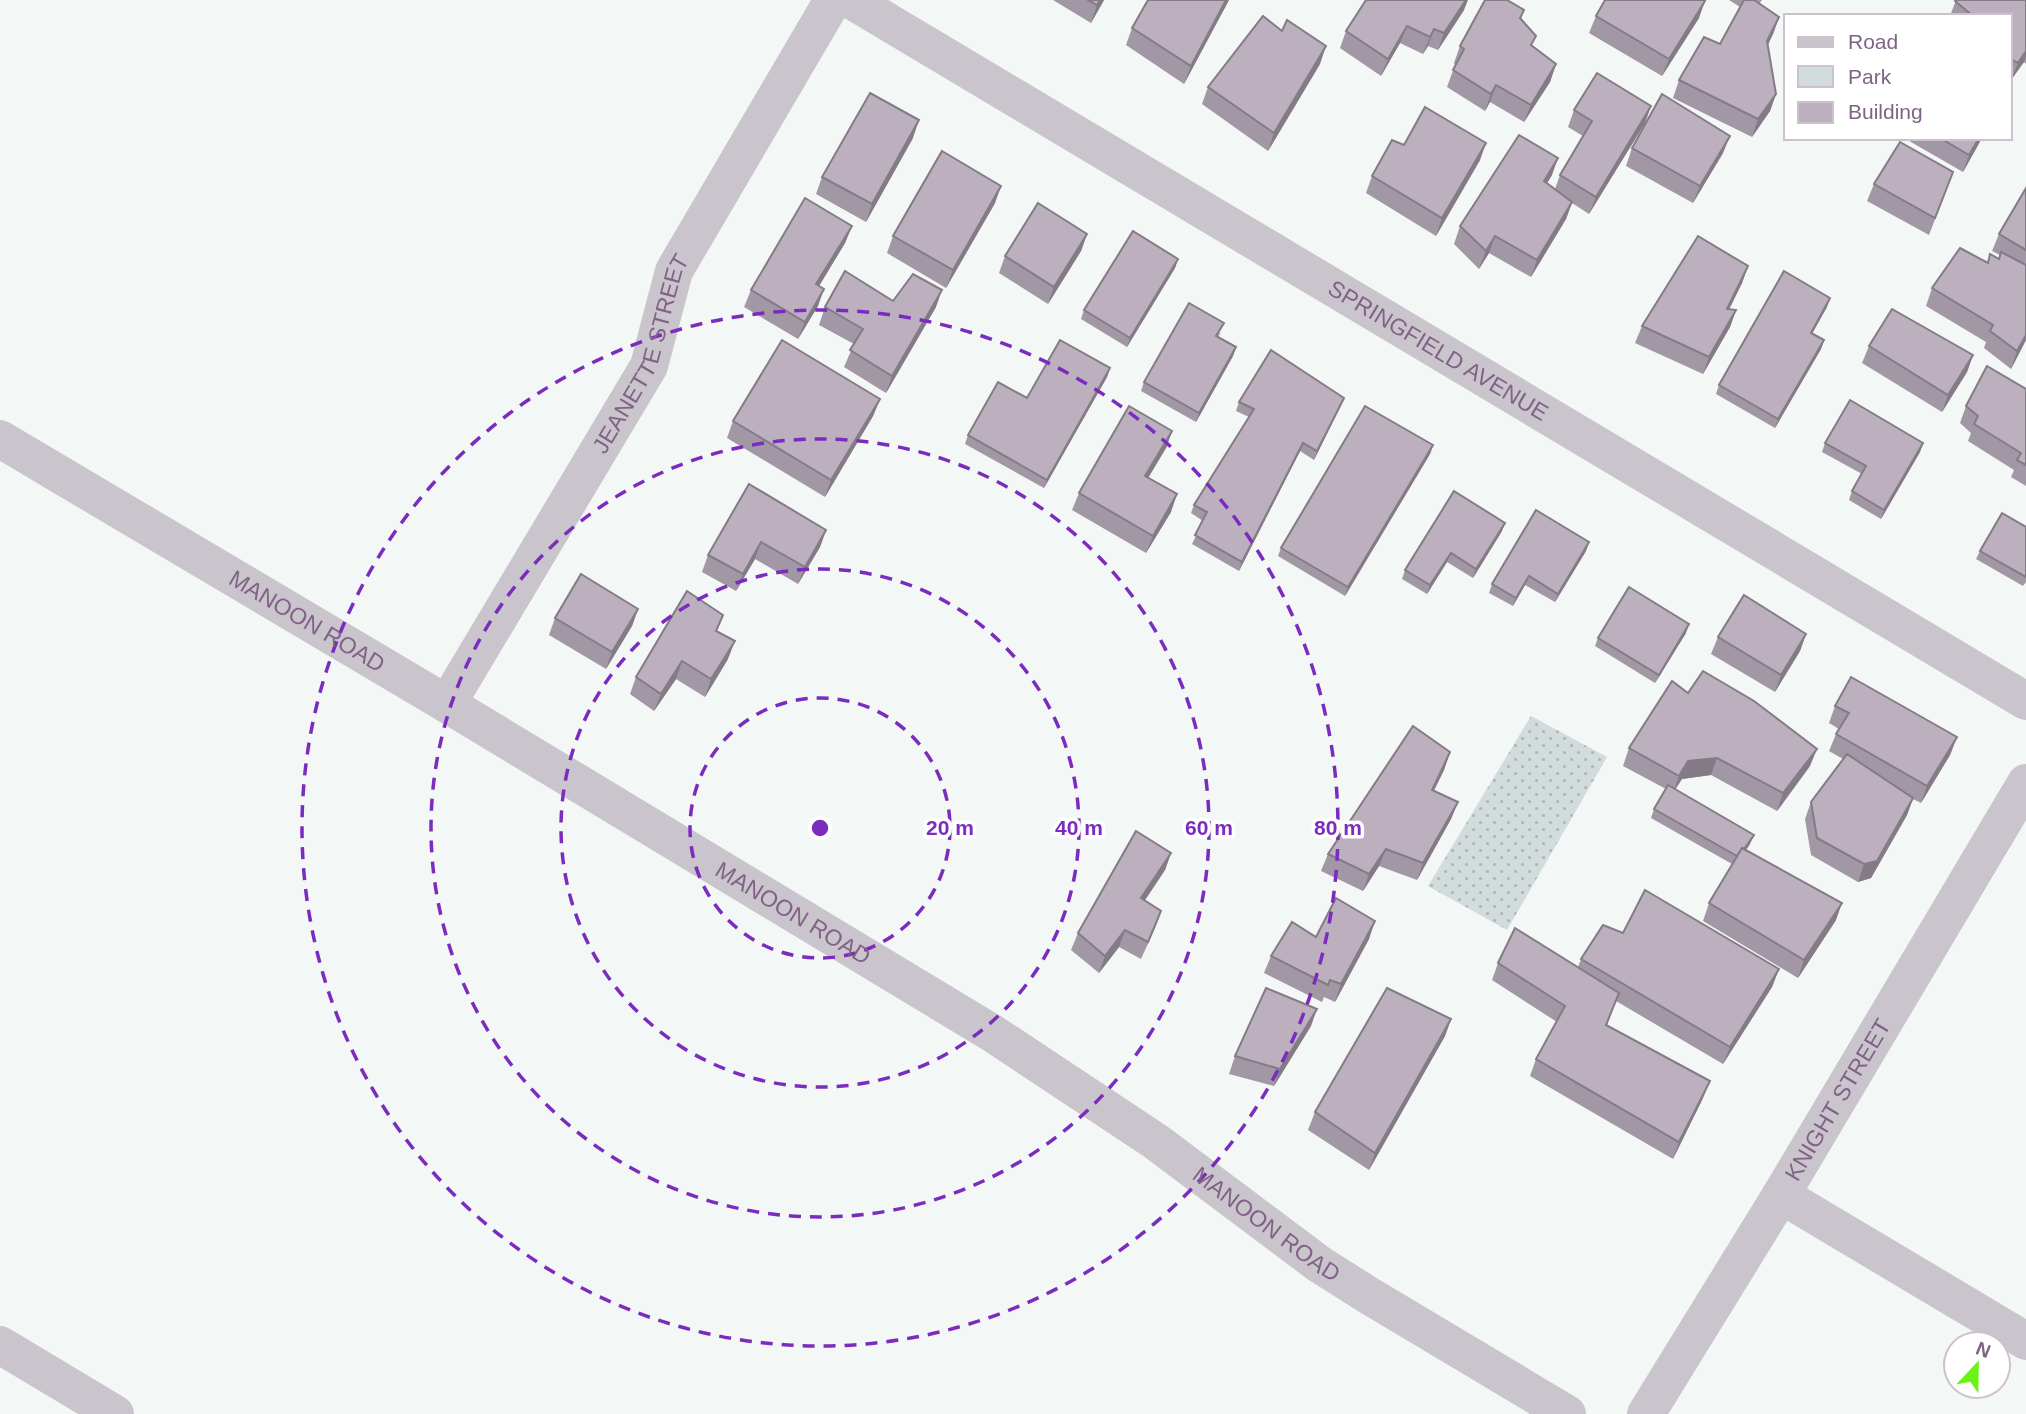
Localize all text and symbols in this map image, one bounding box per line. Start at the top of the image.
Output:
legend [1784,14,2012,140]
text: Road [1848,30,1898,53]
text: Park [1848,65,1892,88]
text: Building [1848,100,1923,123]
street label: JEANETTE STREET [587,249,694,458]
street label: SPRINGFIELD AVENUE [1324,275,1553,426]
street label: MANOON ROAD [225,565,390,677]
centre of rings [808,816,832,840]
text: 20 m [926,816,974,839]
text: 40 m [1055,816,1103,839]
text: 60 m [1185,816,1233,839]
text: 80 m [1314,816,1362,839]
street label: MANOON ROAD [711,856,875,970]
street label: KNIGHT STREET [1779,1014,1896,1185]
street label: MANOON ROAD [1188,1161,1345,1287]
north arrow [1942,1330,2012,1400]
text: N [1973,1337,1993,1362]

